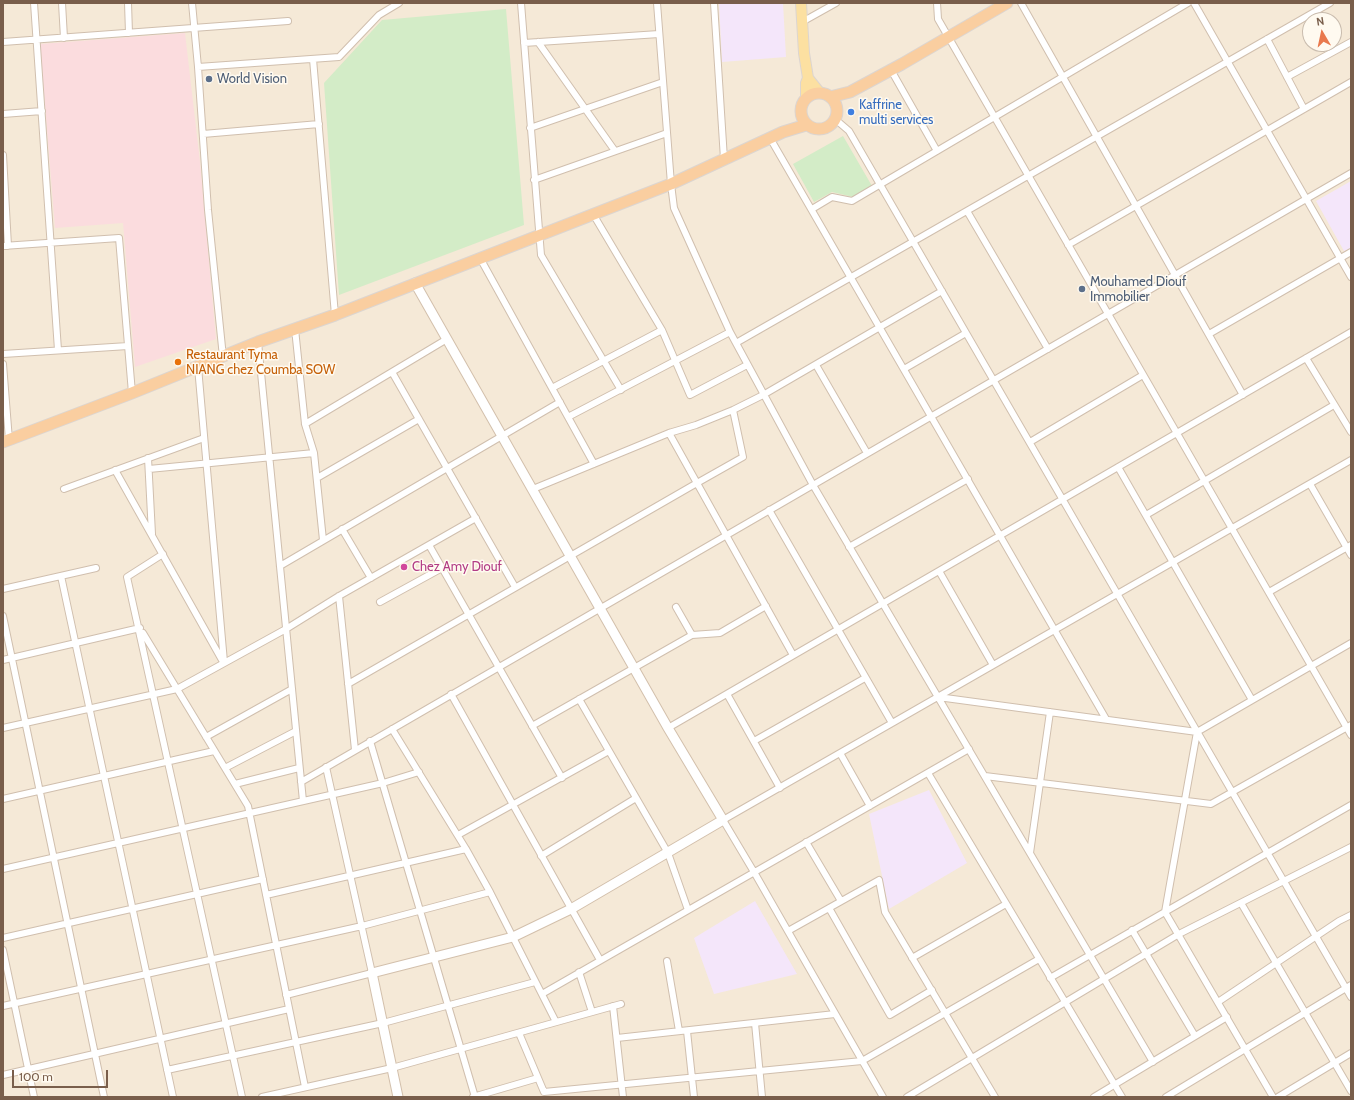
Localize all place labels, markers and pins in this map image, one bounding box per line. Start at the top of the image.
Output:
place label: World Vision [217,71,287,87]
marker: World Vision [204,74,214,84]
place label: Kaffrine multi services [859,97,933,128]
marker: Kaffrine multi services [846,107,856,117]
place label: Mouhamed Diouf Immobilier [1090,274,1186,305]
marker: Mouhamed Diouf Immobilier [1077,284,1087,294]
place label: Restaurant Tyma NIANG chez Coumba SOW [186,347,335,378]
marker: Restaurant Tyma NIANG chez Coumba SOW [173,357,183,367]
place label: Chez Amy Diouf [412,559,502,575]
marker: Chez Amy Diouf [399,562,409,572]

